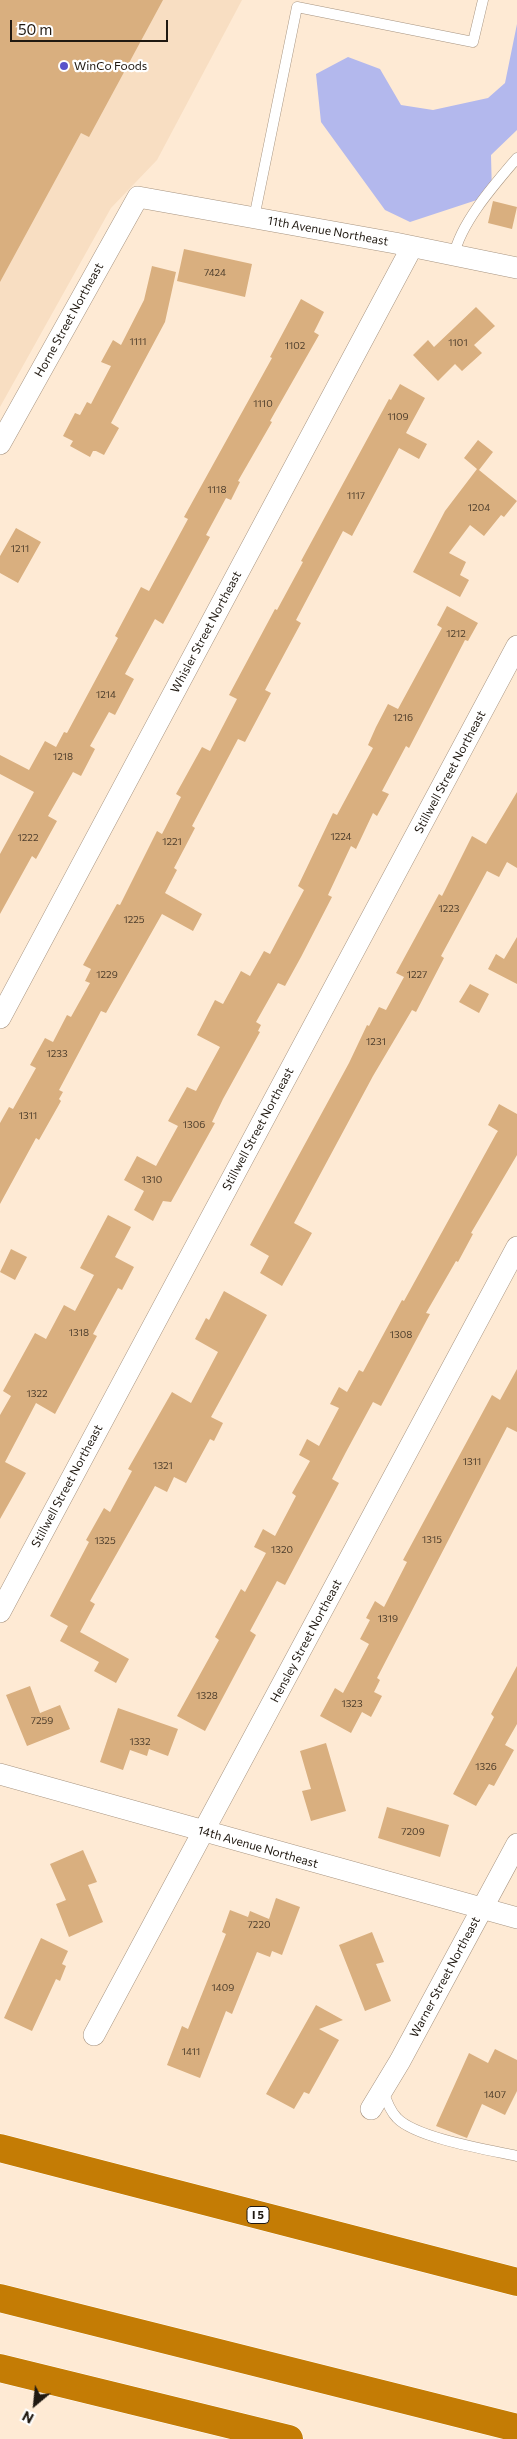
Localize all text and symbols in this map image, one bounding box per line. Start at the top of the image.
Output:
scale bar [12,10,170,42]
text: 50 m [18,20,52,38]
place label: WinCo Foods [74,59,147,73]
marker: WinCo Foods [58,60,70,72]
street label: 11th Avenue Northeast [266,213,390,249]
street label: Horne Street Northeast [32,260,106,380]
house number: 7424 [204,267,226,279]
house number: 1111 [129,336,147,348]
house number: 1101 [448,337,468,349]
house number: 1102 [285,340,305,352]
house number: 1110 [253,398,273,410]
house number: 1109 [387,411,409,423]
house number: 1118 [208,484,226,496]
house number: 1117 [347,490,365,502]
house number: 1204 [468,502,490,514]
house number: 1211 [11,543,29,555]
street label: Whisler Street Northeast [168,569,244,695]
house number: 1212 [446,628,466,640]
house number: 1214 [96,689,116,701]
street label: Stillwell Street Northeast [411,708,489,836]
house number: 1216 [393,712,413,724]
house number: 1218 [53,751,73,763]
house number: 1224 [330,831,352,843]
house number: 1222 [18,832,38,844]
house number: 1221 [162,836,182,848]
house number: 1223 [438,903,460,915]
house number: 1225 [123,914,145,926]
house number: 1229 [96,969,118,981]
house number: 1227 [407,969,427,981]
house number: 1231 [366,1036,386,1048]
house number: 1233 [46,1048,68,1060]
street label: Stillwell Street Northeast [219,1065,297,1193]
house number: 1311 [19,1110,37,1122]
house number: 1306 [183,1119,205,1131]
house number: 1310 [142,1174,162,1186]
house number: 1318 [69,1327,89,1339]
house number: 1308 [390,1329,412,1341]
house number: 1322 [26,1388,48,1400]
street label: Stillwell Street Northeast [28,1422,106,1550]
house number: 1311 [463,1456,481,1468]
house number: 1321 [153,1460,173,1472]
house number: 1315 [422,1534,442,1546]
house number: 1325 [94,1535,116,1547]
house number: 1320 [271,1544,293,1556]
street label: Hensley Street Northeast [267,1577,345,1705]
house number: 1319 [378,1613,398,1625]
house number: 1328 [196,1690,218,1702]
house number: 1323 [341,1698,363,1710]
house number: 7259 [31,1715,53,1727]
house number: 1332 [129,1736,151,1748]
house number: 1326 [475,1761,497,1773]
street label: 14th Avenue Northeast [196,1823,320,1871]
house number: 7209 [401,1826,425,1838]
street label: Warner Street Northeast [407,1914,483,2040]
house number: 7220 [248,1919,270,1931]
house number: 1409 [212,1982,234,1994]
house number: 1411 [182,2046,200,2058]
house number: 1407 [484,2089,506,2101]
road number: I 5 [247,2206,269,2224]
north arrow [10,2379,60,2429]
text: N [19,2408,36,2428]

